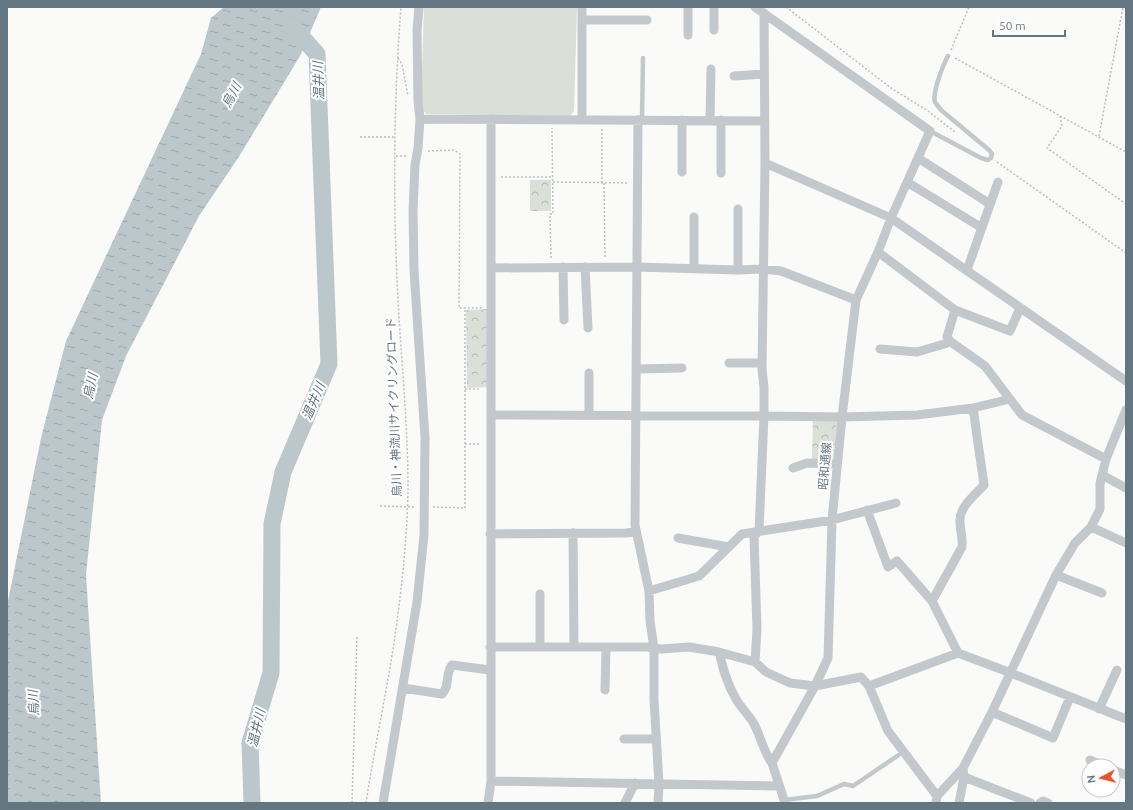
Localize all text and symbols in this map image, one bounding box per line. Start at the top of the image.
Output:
scale bar [993,12,1065,38]
text: 50 m [999,19,1026,32]
water label: 温井川 [310,59,326,101]
water label: 烏川 [219,78,244,110]
street label: 烏川・神流川サイクリングロード [384,317,403,497]
water label: 烏川 [80,370,100,400]
water label: 温井川 [299,378,328,422]
street label: 昭和通線 [816,441,833,490]
water label: 烏川 [25,688,41,716]
water label: 温井川 [245,705,268,749]
north arrow [1081,758,1121,798]
text: N [1085,774,1098,784]

